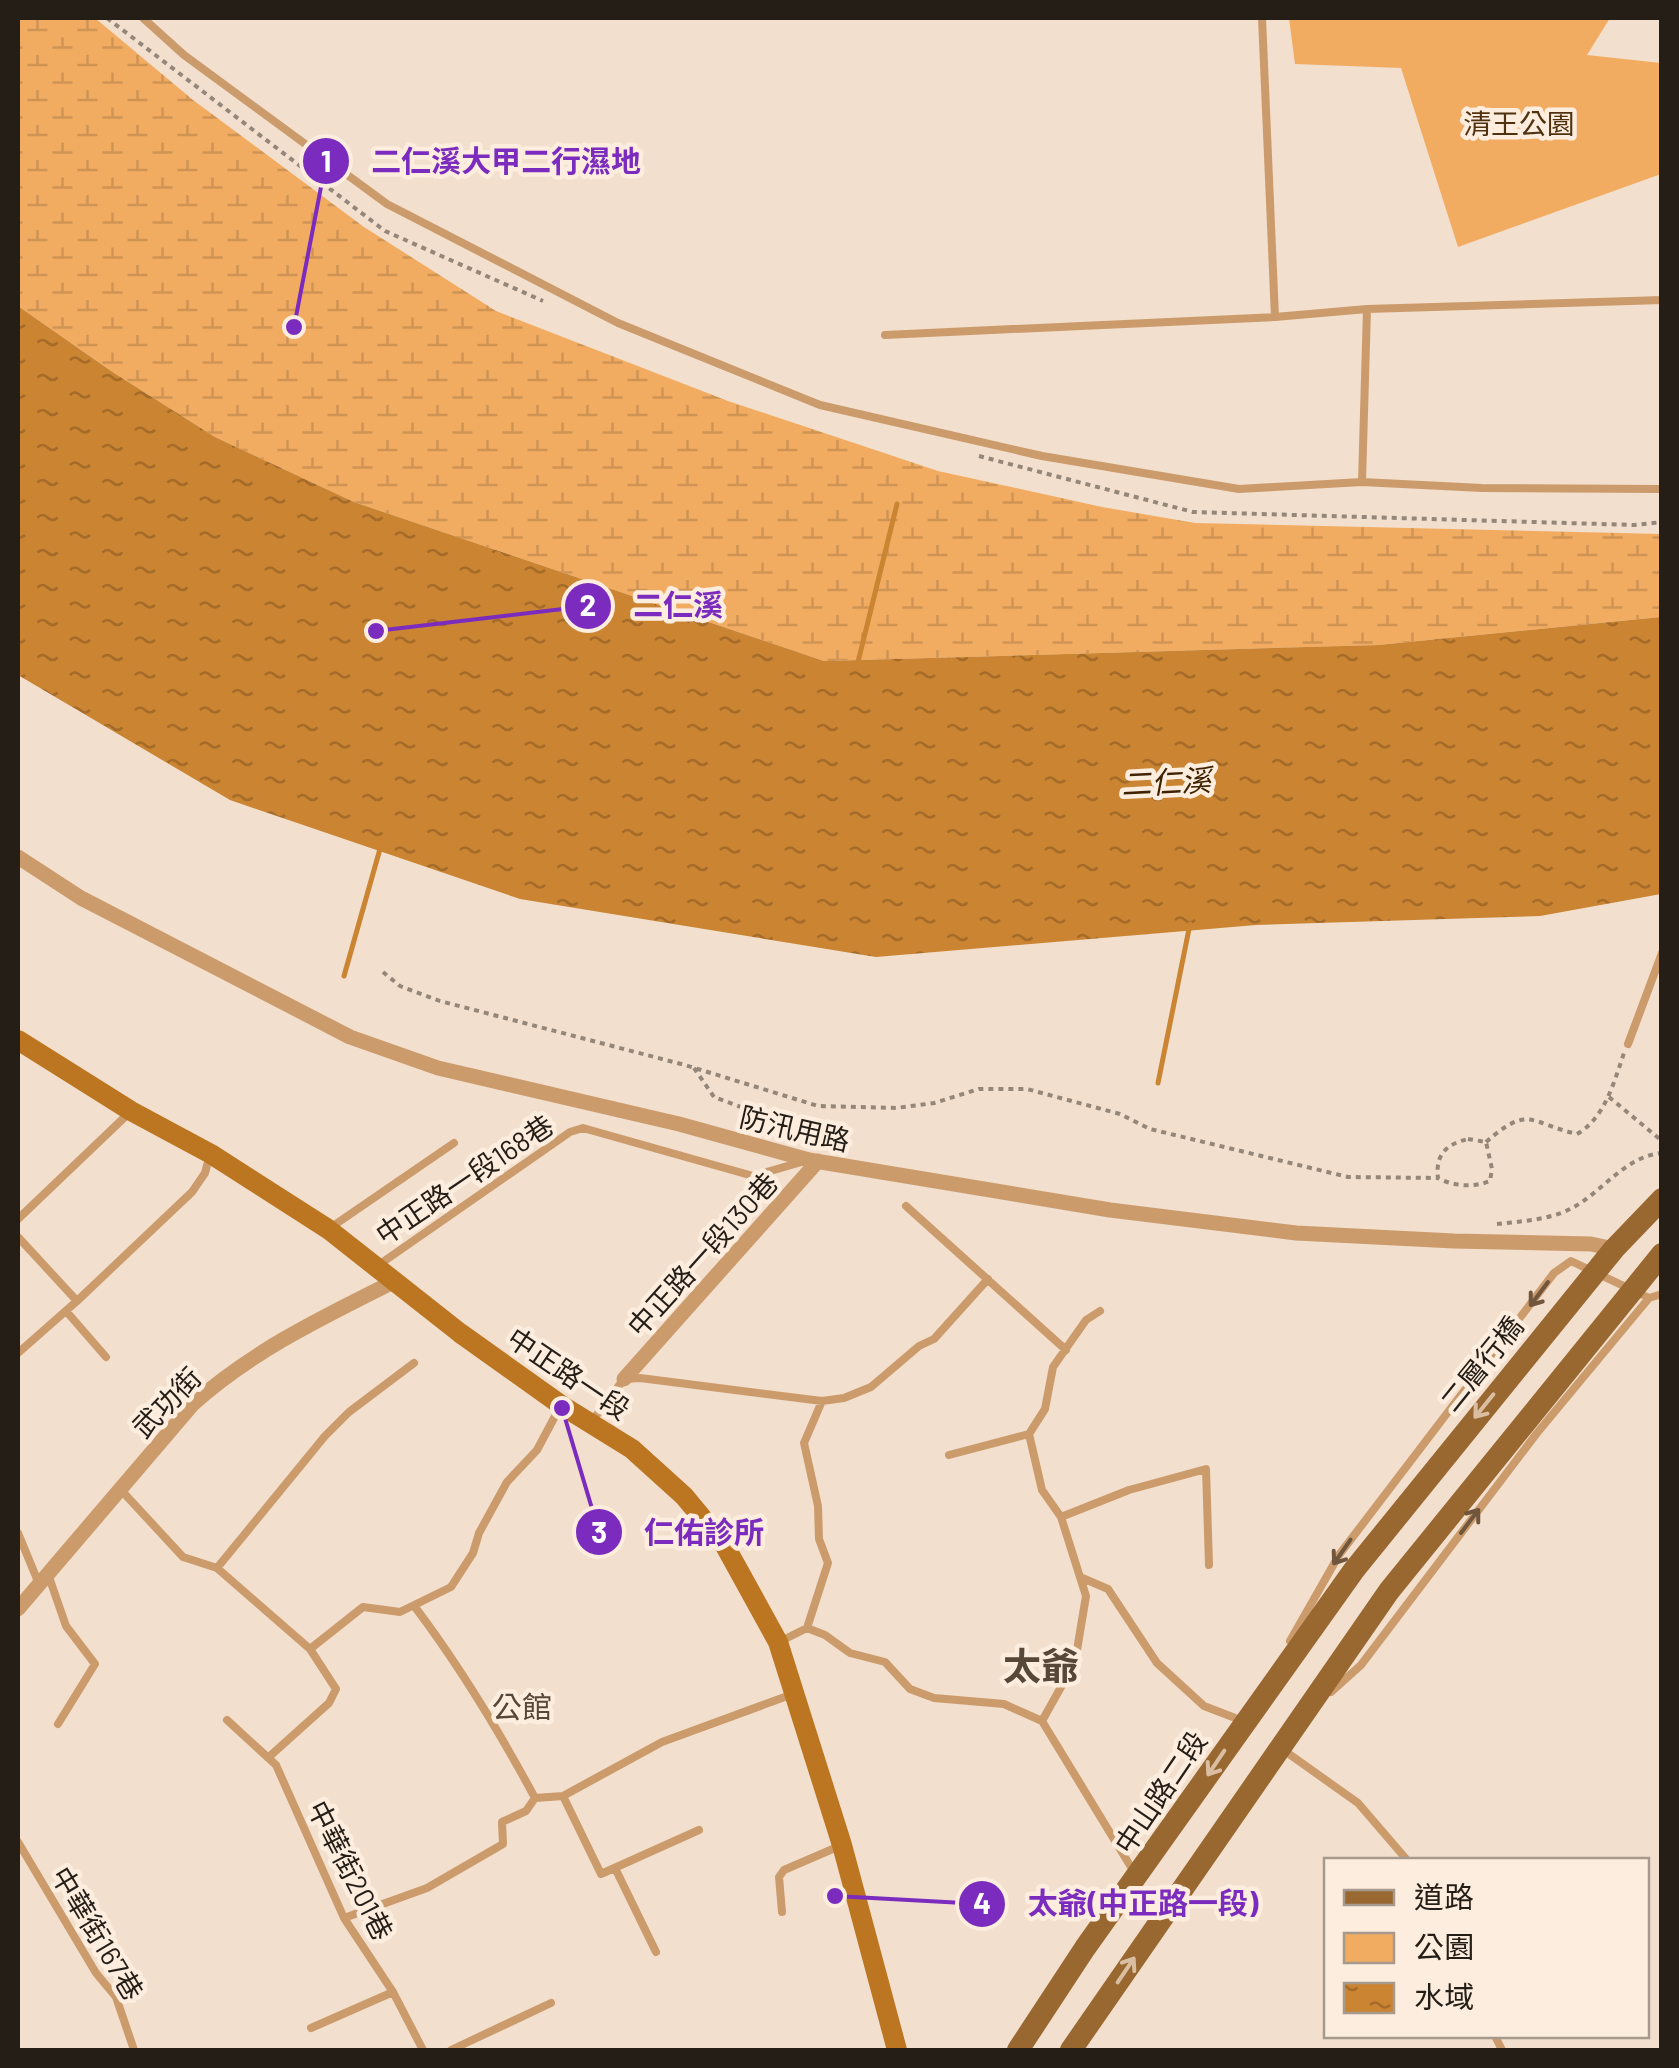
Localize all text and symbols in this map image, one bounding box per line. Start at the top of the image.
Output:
park label: 清王公園 [1463,106,1575,140]
callout: 二仁溪大甲二行濕地 [301,131,661,191]
text: 1 [321,142,331,178]
text: 二仁溪大甲二行濕地 [371,142,641,178]
callout: 二仁溪 [563,576,743,636]
text: 2 [580,586,596,622]
text: 二仁溪 [633,586,723,622]
water label: 二仁溪 [1120,760,1216,801]
street label: 防汛用路 [737,1099,853,1157]
street label: 中正路一段168巷 [369,1107,559,1251]
street label: 中正路一段130巷 [620,1165,784,1343]
one-way arrow [1528,1280,1550,1306]
street label: 二層行橋 [1433,1309,1529,1417]
street label: 中正路一段 [501,1320,637,1426]
street label: 武功街 [125,1360,207,1444]
one-way arrow [1474,1392,1495,1419]
callout: 仁佑診所 [574,1502,784,1562]
one-way arrow [1460,1508,1481,1535]
text: 3 [591,1513,607,1549]
text: 仁佑診所 [644,1513,764,1549]
one-way arrow [1332,1538,1353,1566]
district label: 太爺 [1003,1642,1079,1688]
district label: 公館 [492,1688,552,1724]
street label: 中山路二段 [1107,1724,1213,1860]
one-way arrow [1206,1748,1227,1776]
street label: 中華街201巷 [301,1795,401,1945]
legend [1324,1858,1649,2038]
street label: 中華街167巷 [45,1860,151,2006]
callout: 太爺(中正路一段) [957,1874,1278,1934]
text: 道路 [1414,1878,1474,1914]
text: 4 [973,1884,991,1920]
text: 太爺(中正路一段) [1028,1884,1259,1920]
text: 公園 [1414,1928,1474,1964]
one-way arrow [1115,1957,1136,1984]
text: 水域 [1414,1978,1474,2014]

